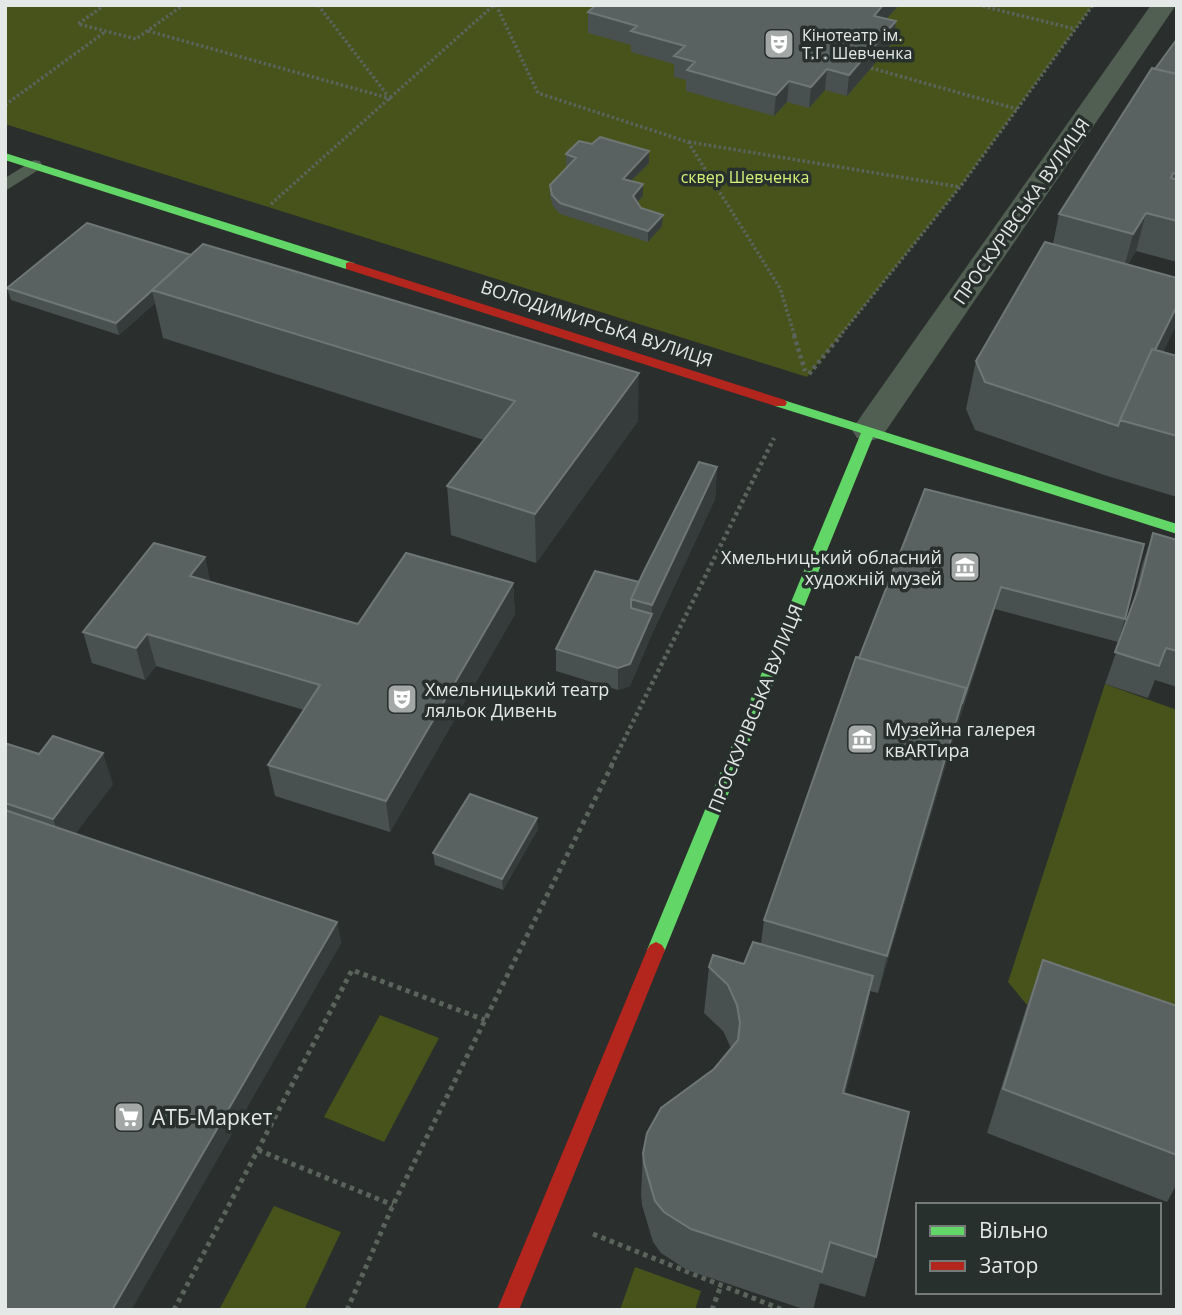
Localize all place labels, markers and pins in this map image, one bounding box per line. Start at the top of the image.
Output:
place label: Кінотеатр ім. Т.Г. Шевченка [802,24,912,64]
theatre icon: Кінотеатр ім. Т.Г. Шевченка [762,27,796,61]
place label: Хмельницький обласний художній музей [721,545,942,590]
museum icon: Хмельницький обласний художній музей [948,550,982,584]
place label: Хмельницький театр ляльок Дивень [425,677,609,722]
theatre icon: Хмельницький театр ляльок Дивень [385,682,419,716]
place label: Музейна галерея квARTира [885,717,1036,762]
museum icon: Музейна галерея квARTира [845,722,879,756]
supermarket icon: АТБ-Маркет [112,1100,146,1134]
place label: АТБ-Маркет [152,1103,272,1131]

